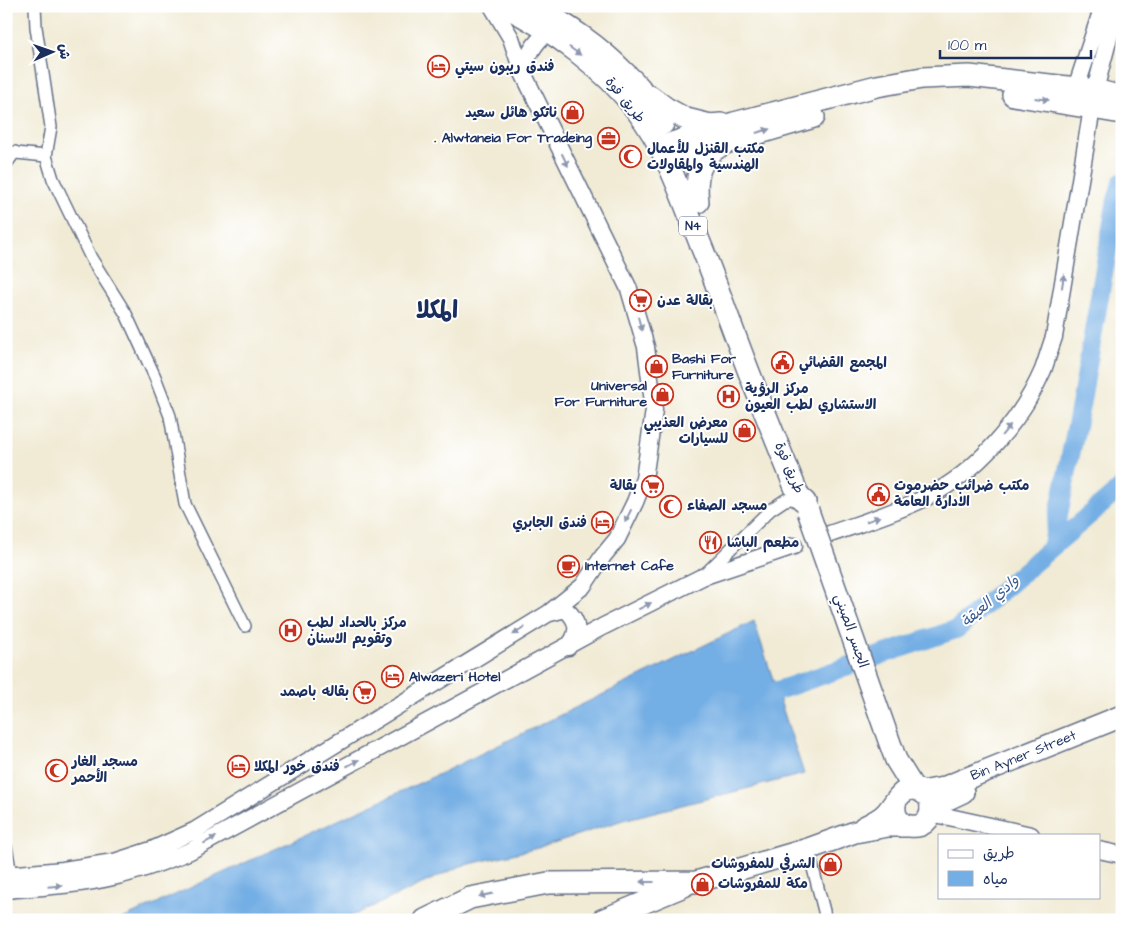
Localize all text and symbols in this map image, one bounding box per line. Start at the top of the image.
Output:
north arrow [28,28,78,78]
scale bar [940,28,1092,60]
text: 100 m [948,35,987,56]
text: ش [54,44,74,60]
one-way arrow [568,46,582,56]
hotel icon: فندق ريبون سيتي [427,55,451,79]
place label: فندق ريبون سيتي [455,57,554,79]
street label: طريق فوة [600,73,650,127]
one-way arrow [1034,96,1050,104]
shop icon: ناتكو هائل سعيد [561,101,585,125]
place label: ناتكو هائل سعيد [465,103,557,123]
office icon: . Alwtaneia For Tradeing [596,126,620,150]
one-way arrow [756,127,771,135]
place label: . Alwtaneia For Tradeing [434,128,593,149]
place label: مكتب القنزل للأعمال الهندسية والمقاولات [647,138,765,175]
mosque icon: مكتب القنزل للأعمال الهندسية والمقاولات [619,145,643,169]
one-way arrow [561,153,569,168]
road number: N4 [679,217,707,236]
one-way arrow [1060,272,1068,288]
supermarket icon: بقالة عدن [629,289,653,313]
place label: بقالة عدن [657,291,713,311]
district label: المكلا [416,294,458,328]
one-way arrow [636,317,644,332]
place label: Bashi For Furniture [672,349,736,385]
public building icon: المجمع القضائي [771,351,795,375]
place label: المجمع القضائي [799,353,887,375]
shop icon: Bashi For Furniture [644,355,668,379]
place label: Universal For Furniture [554,376,648,412]
place label: مركز الرؤية الاستشاري لطب العيون [745,379,877,415]
shop icon: Universal For Furniture [651,382,675,406]
hospital icon: مركز الرؤية الاستشاري لطب العيون [717,385,741,409]
place label: معرض العذيبي للسيارات [644,413,728,449]
shop icon: معرض العذيبي للسيارات [732,419,756,443]
one-way arrow [1001,424,1012,437]
street label: طريق فوة [769,439,809,497]
supermarket icon: بقالة [641,474,665,498]
place label: بقالة [610,476,637,496]
place label: مكتب ضرائب حضرموت الادارة العامة [894,476,1029,512]
public building icon: مكتب ضرائب حضرموت الادارة العامة [866,482,890,506]
mosque icon: مسجد الصفاء [659,494,683,518]
place label: مسجد الصفاء [687,496,767,516]
one-way arrow [624,509,632,523]
hotel icon: فندق الجابري [591,511,615,535]
place label: فندق الجابري [512,513,587,533]
one-way arrow [866,515,881,522]
restaurant icon: مطعم الباشا [699,531,723,555]
place label: مطعم الباشا [727,533,799,553]
cafe icon: Internet Cafe [557,554,581,578]
place label: Internet Cafe [585,556,674,576]
water label: وادي العيقة [957,570,1023,632]
street label: الجسر الصيني [827,591,873,671]
one-way arrow [638,601,653,610]
place label: مركز بالحداد لطب وتقويم الاسنان [307,613,407,649]
hospital icon: مركز بالحداد لطب وتقويم الاسنان [279,619,303,643]
one-way arrow [512,627,525,636]
hotel icon: Alwazeri Hotel [381,665,405,689]
place label: Alwazeri Hotel [409,667,501,687]
supermarket icon: بقاله باصمد [353,680,377,704]
place label: بقاله باصمد [280,682,349,702]
street label: Bin Ayner Street [967,725,1080,786]
place label: مسجد الغار الأحمر [70,752,138,788]
hotel icon: فندق خور المكلا [226,755,250,779]
place label: فندق خور المكلا [254,757,340,777]
mosque icon: مسجد الغار الأحمر [44,758,68,782]
one-way arrow [345,759,360,767]
legend [938,834,1100,898]
one-way arrow [203,836,216,845]
text: طريق [983,843,1015,864]
shop icon: الشرفي للمفروشات [819,852,843,876]
place label: الشرفي للمفروشات [711,853,815,874]
text: مياه [983,869,1008,890]
shop icon: مكة للمفروشات [690,872,714,896]
place label: مكة للمفروشات [718,874,808,894]
one-way arrow [639,878,655,886]
one-way arrow [47,881,63,889]
one-way arrow [478,891,494,899]

